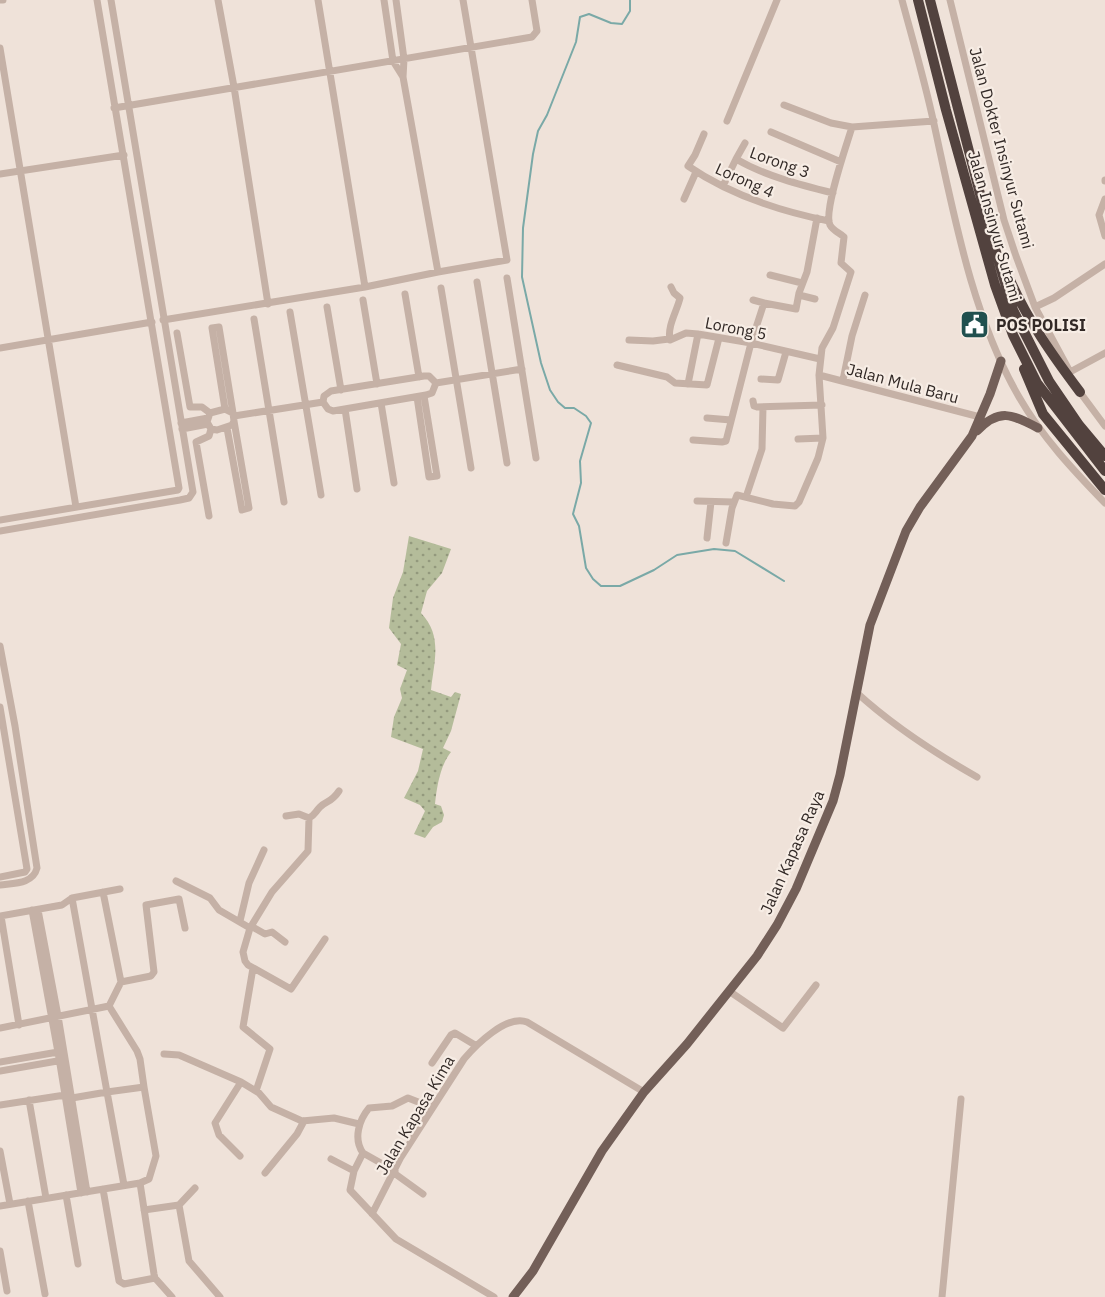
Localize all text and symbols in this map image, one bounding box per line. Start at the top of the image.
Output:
street label: Jalan Dokter Insinyur Sutami [965,45,1039,251]
street label: Lorong 3 [747,142,813,182]
street label: Jalan Insinyur Sutami [964,148,1026,304]
street label: Lorong 4 [712,158,778,202]
public building icon: POS POLISI [959,309,991,341]
street label: Lorong 5 [703,312,769,344]
place label: POS POLISI [996,315,1086,335]
street label: Jalan Mula Baru [845,358,961,408]
street label: Jalan Kapasa Raya [756,786,829,917]
street label: Jalan Kapasa Kima [372,1051,459,1178]

